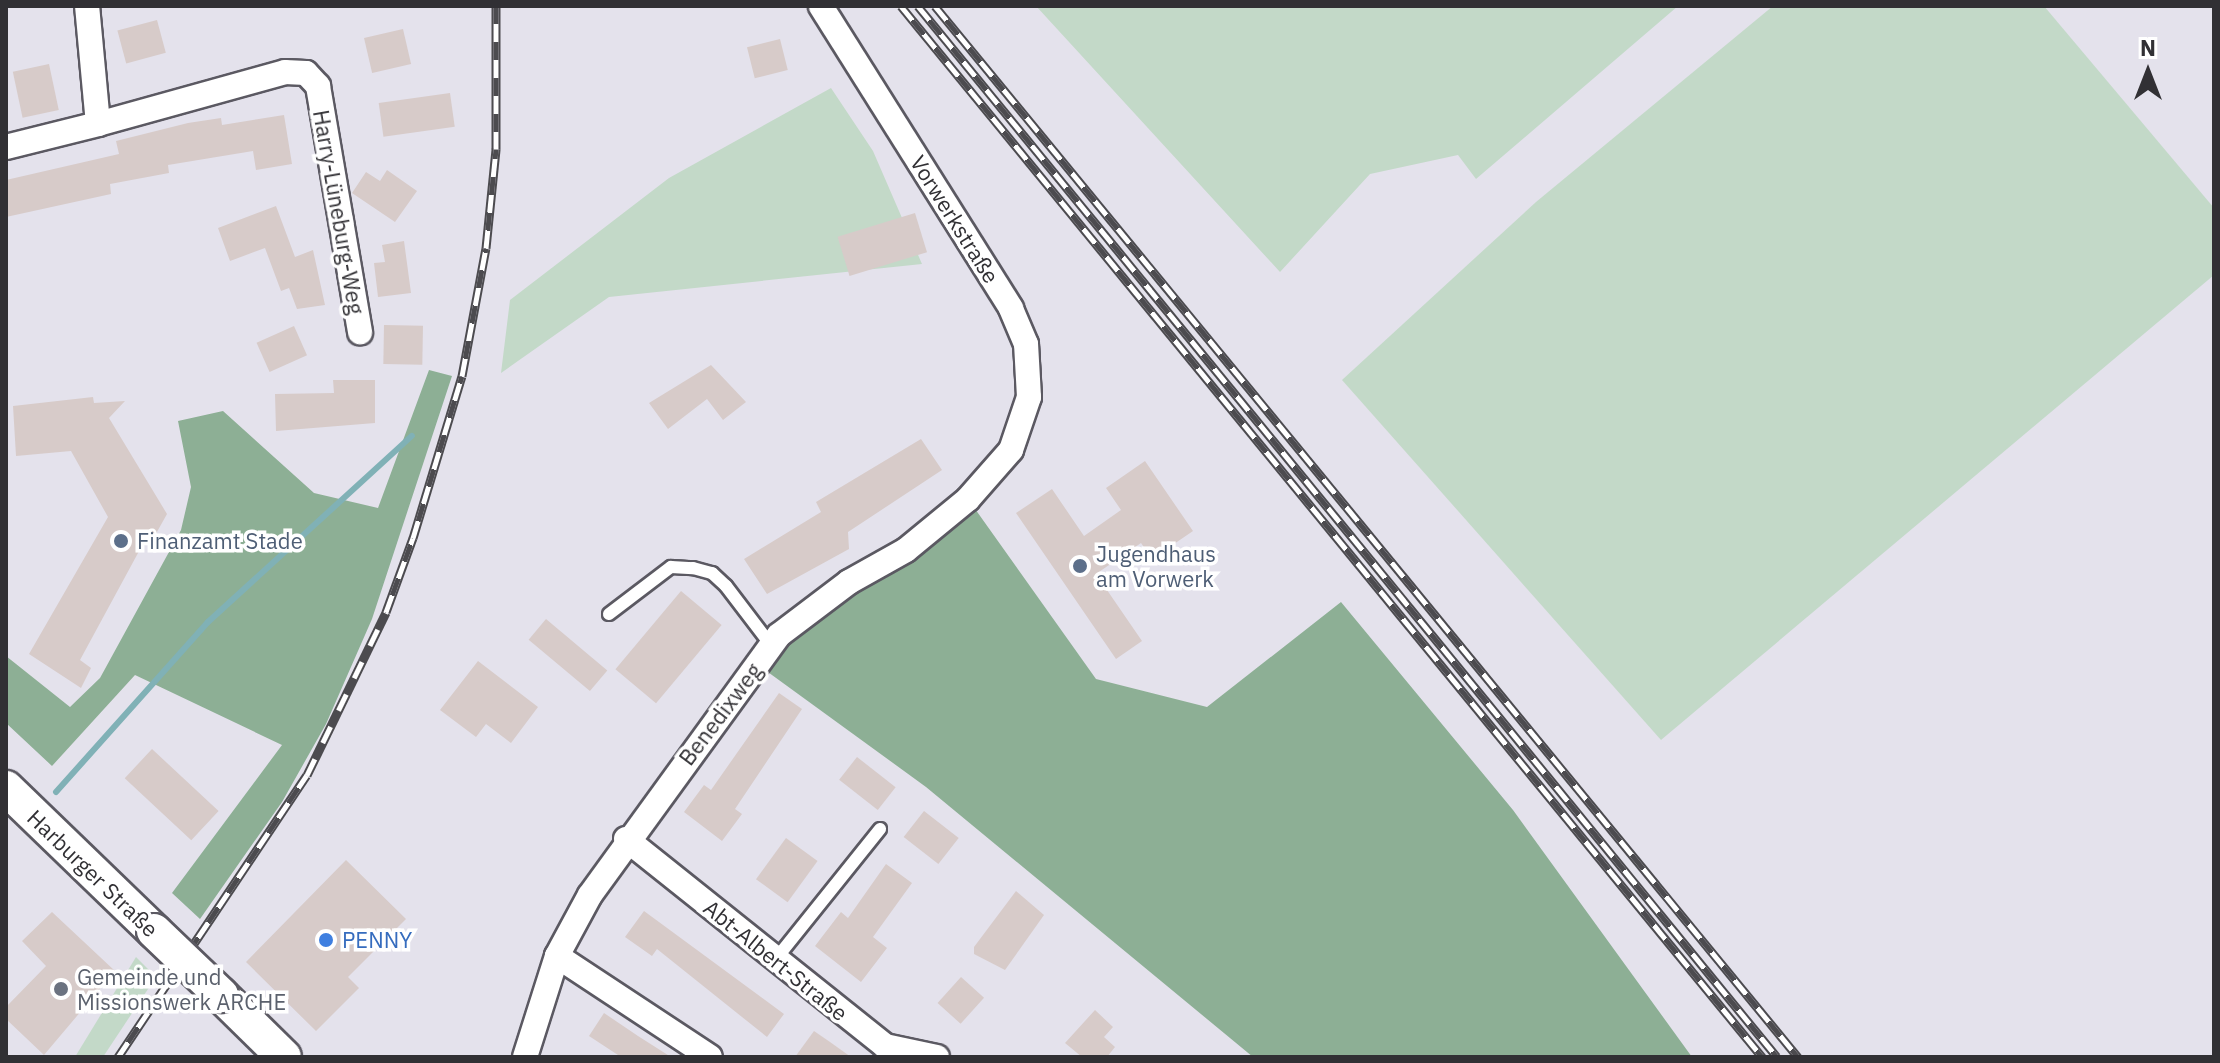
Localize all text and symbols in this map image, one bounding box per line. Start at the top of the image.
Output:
north arrow [2108,32,2188,112]
text: N [2140,33,2156,62]
street label: Harry-Lüneburg-Weg [308,108,370,316]
street label: Vorwerkstraße [905,150,1005,288]
place label: Finanzamt Stade [137,528,303,554]
marker: Finanzamt Stade [112,532,130,550]
place label: Jugendhaus am Vorwerk [1096,540,1216,592]
marker: Jugendhaus am Vorwerk [1071,557,1089,575]
street label: Benedixweg [673,658,767,770]
street label: Harburger Straße [22,804,164,942]
street label: Abt-Albert-Straße [699,894,853,1026]
place label: PENNY [342,927,412,953]
marker: PENNY [317,931,335,949]
place label: Gemeinde und Missionswerk ARCHE [77,963,286,1014]
marker: Gemeinde und Missionswerk ARCHE [52,980,70,998]

